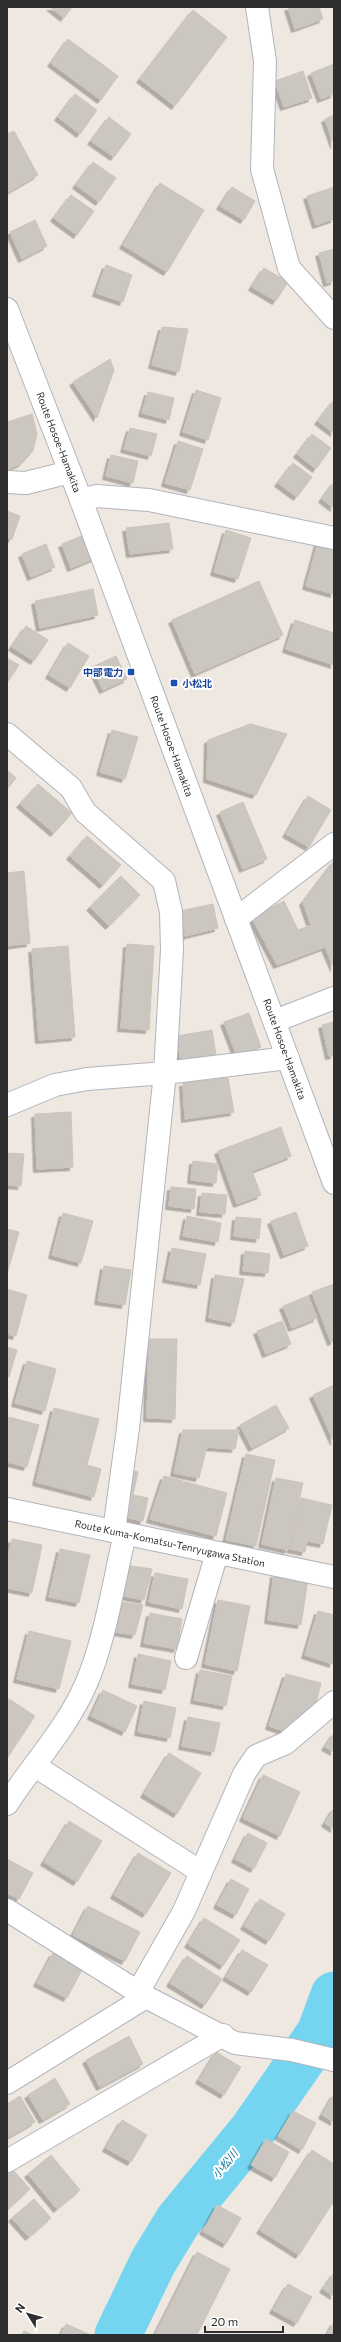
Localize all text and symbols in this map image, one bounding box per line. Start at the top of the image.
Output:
street label: Route Hosoe-Hamakita [34,390,84,494]
place label: 中部電力 [83,666,123,678]
marker: 中部電力 [126,667,136,677]
place label: 小松北 [182,677,212,689]
marker: 小松北 [169,678,179,688]
street label: Route Hosoe-Hamakita [148,694,196,798]
street label: Route Hosoe-Hamakita [261,997,309,1101]
street label: Route Kuma-Komatsu-Tenryugawa Station [74,1517,266,1569]
water label: 小松川 [209,2146,241,2180]
north arrow [8,2294,48,2334]
text: N [12,2300,27,2315]
scale bar [205,2308,283,2334]
text: 20 m [211,2314,238,2328]

